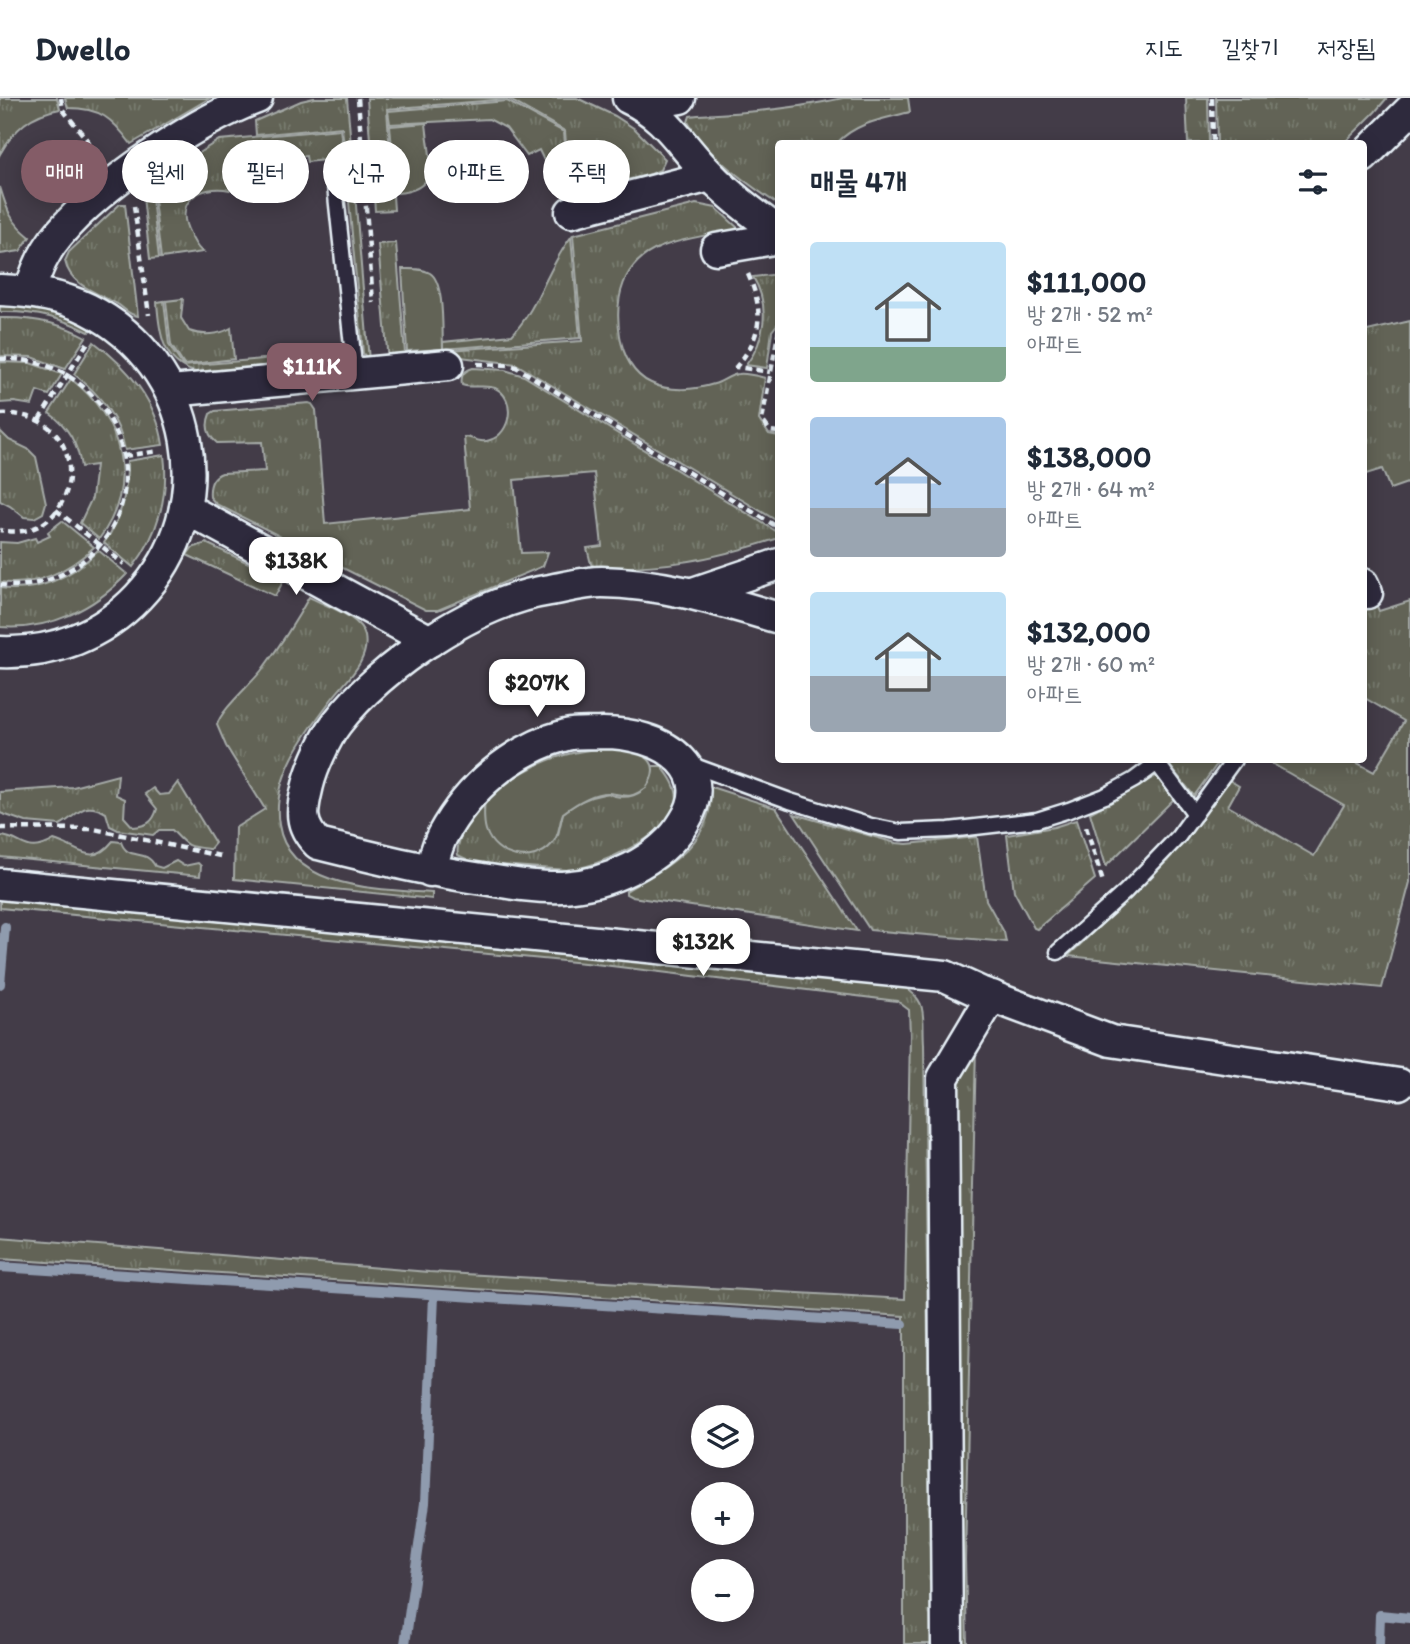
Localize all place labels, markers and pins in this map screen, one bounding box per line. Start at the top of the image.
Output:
pin: $111K [263,344,361,403]
pin: $138K [247,538,345,597]
pin: $207K [488,660,586,719]
pin: $132K [654,918,752,978]

